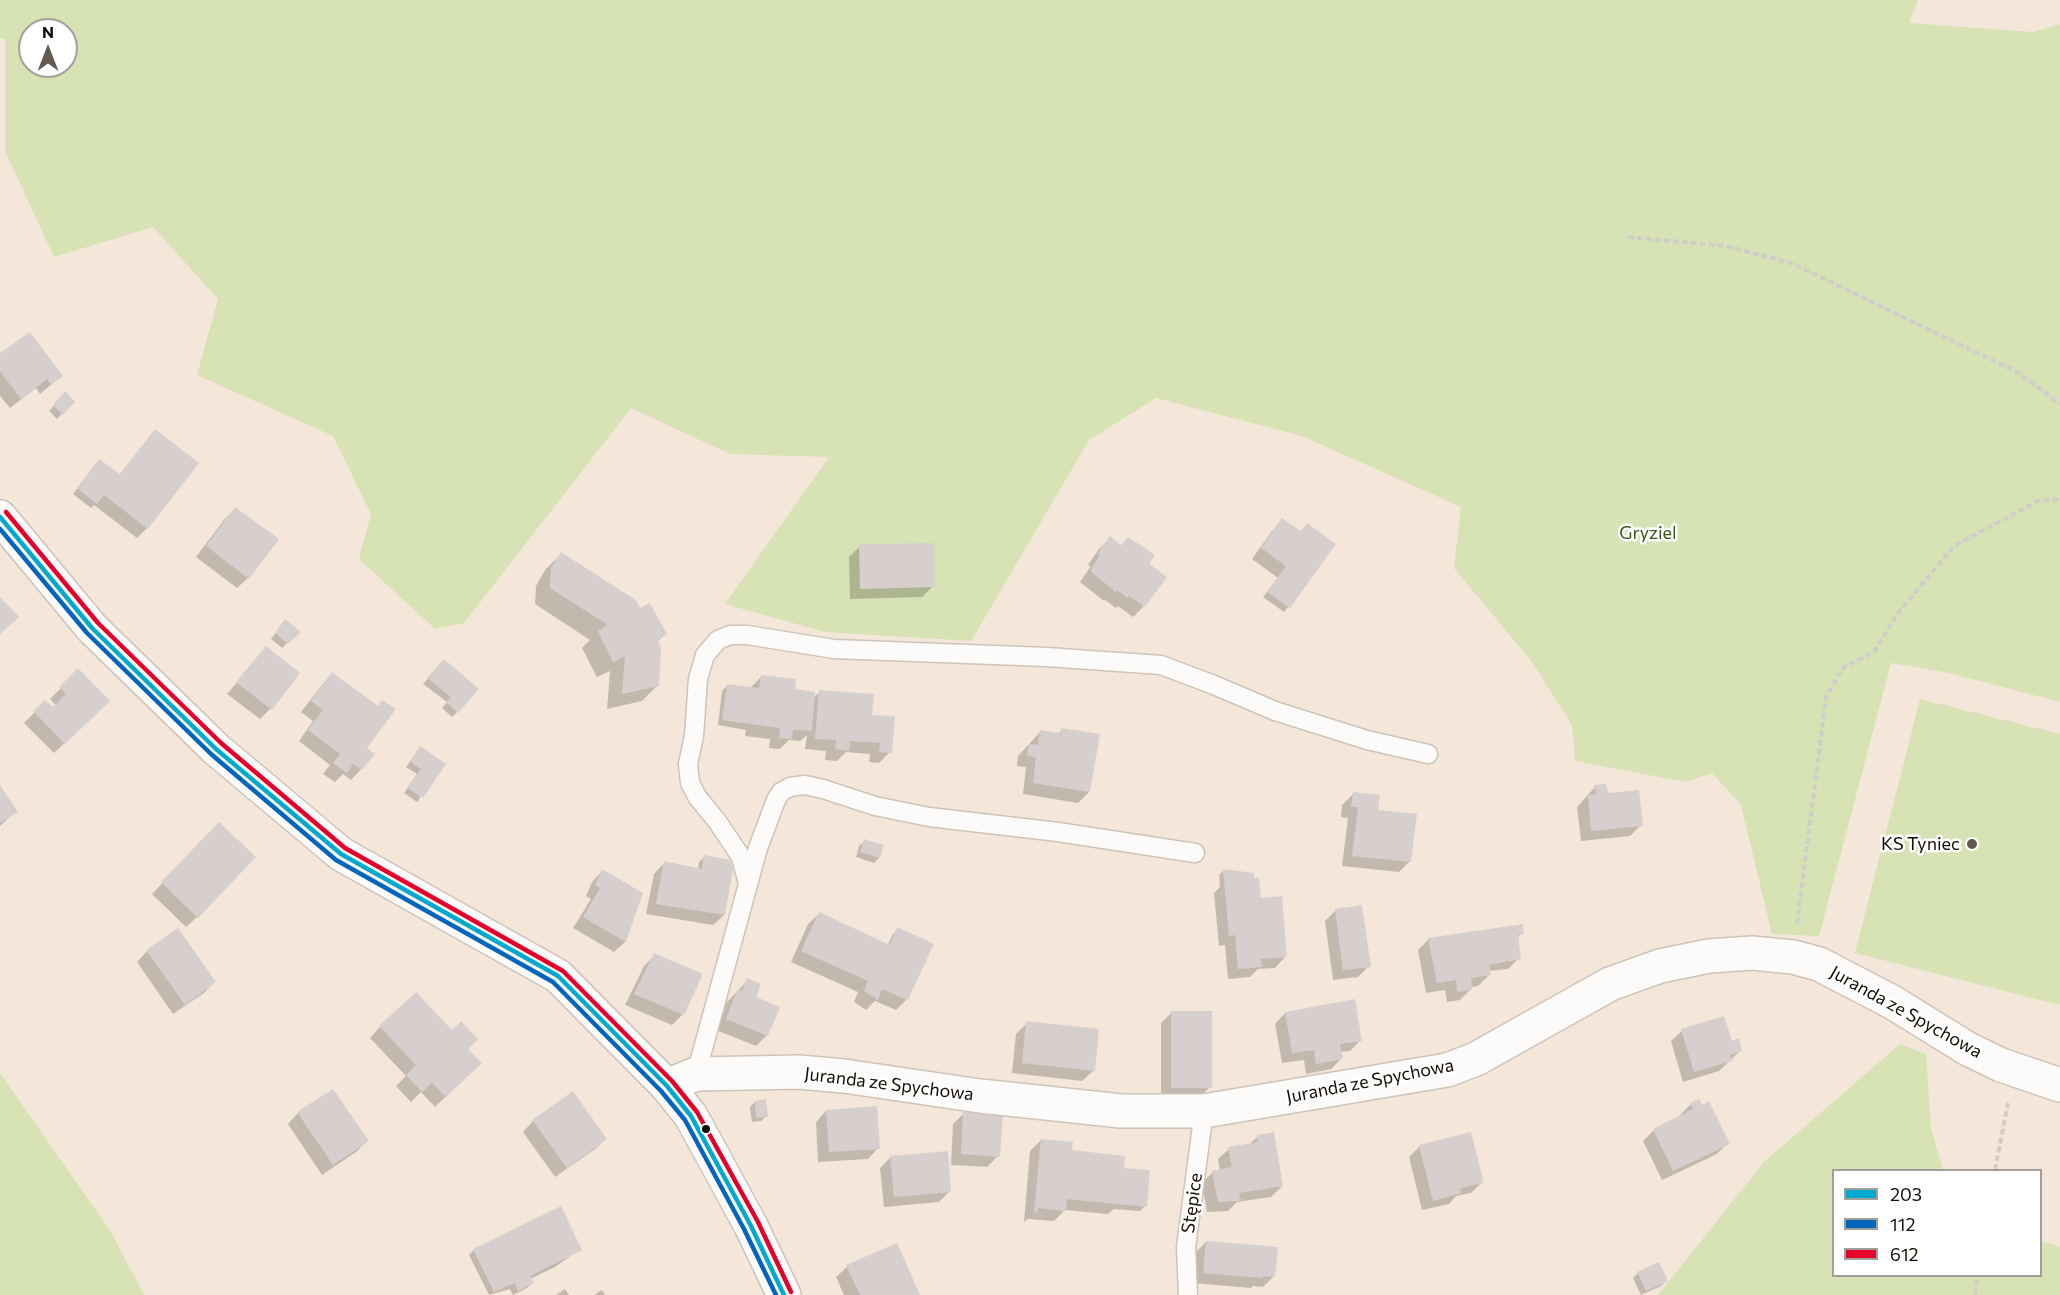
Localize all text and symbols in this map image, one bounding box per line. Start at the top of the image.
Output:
north arrow [18,18,78,78]
text: N [42,22,54,41]
park label: Gryziel [1619,522,1677,544]
place label: KS Tyniec [1881,833,1960,855]
marker: KS Tyniec [1965,837,1979,851]
street label: Juranda ze Spychowa [1826,961,1986,1063]
street label: Juranda ze Spychowa [1284,1054,1456,1108]
street label: Juranda ze Spychowa [803,1063,975,1105]
unlabelled marker [700,1123,712,1135]
legend [1832,1169,2042,1277]
street label: Stępice [1177,1171,1207,1235]
text: 203 [1890,1183,1922,1205]
text: 112 [1890,1213,1915,1235]
text: 612 [1890,1243,1919,1265]

